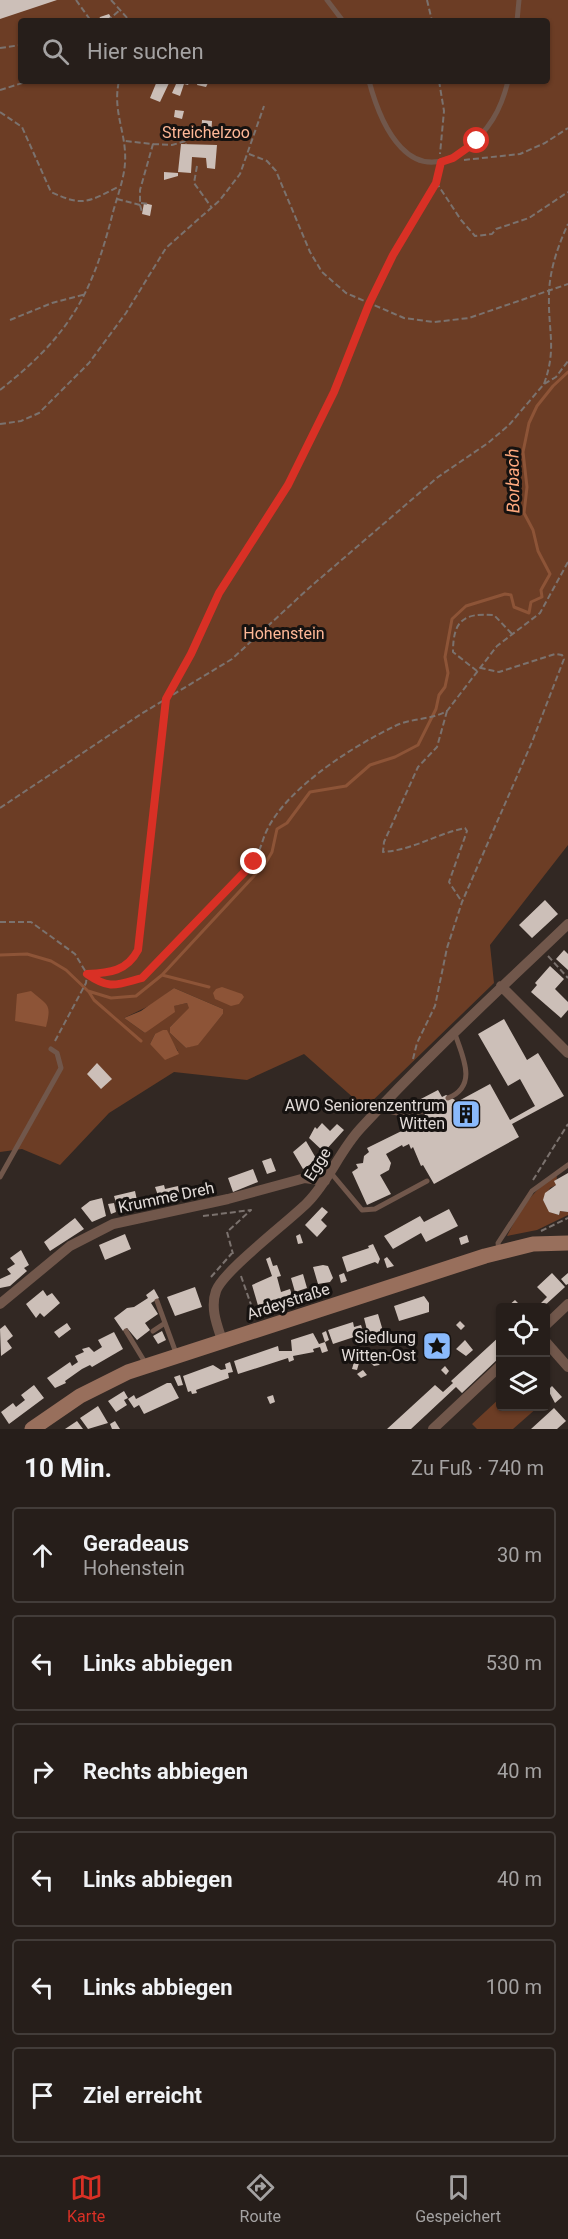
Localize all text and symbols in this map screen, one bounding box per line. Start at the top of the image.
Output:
search box [18,18,550,84]
icon: search [39,35,72,68]
text: Hier suchen [87,39,204,64]
park label: Streichelzoo [162,123,250,142]
route start [463,127,489,153]
water label: Borbach [501,448,524,514]
park label: Hohenstein [243,624,325,643]
route end [240,848,266,874]
place label: AWO Seniorenzentrum Witten [285,1096,445,1133]
building icon: AWO Seniorenzentrum Witten [450,1098,482,1130]
street label: Egge [300,1144,335,1184]
street label: Krumme Dreh [116,1178,216,1217]
street label: Ardeystraße [244,1279,332,1324]
map controls [496,1303,550,1411]
button: locate [496,1303,550,1357]
place label: Siedlung Witten-Ost [341,1328,416,1365]
place icon: Siedlung Witten-Ost [421,1330,453,1362]
button: layers [496,1357,550,1411]
text: 10 Min. [24,1453,112,1483]
text: Zu Fuß · 740 m [411,1456,544,1480]
text: Geradeaus [83,1531,189,1556]
icon: ahead [26,1539,59,1572]
text: 30 m [497,1543,542,1567]
text: Hohenstein [83,1556,185,1580]
icon: left [26,1647,59,1680]
text: Links abbiegen [83,1651,233,1676]
text: 530 m [486,1651,542,1675]
icon: right [26,1755,59,1788]
text: Rechts abbiegen [83,1759,248,1784]
text: 40 m [497,1759,542,1783]
icon: left [26,1863,59,1896]
text: Links abbiegen [83,1867,233,1892]
text: 40 m [497,1867,542,1891]
icon: left [26,1971,59,2004]
text: Links abbiegen [83,1975,233,2000]
text: 100 m [486,1975,542,1999]
icon: arrive [26,2079,59,2112]
text: Ziel erreicht [83,2083,202,2108]
tab: Karte [67,2171,105,2226]
tab: Route [240,2171,281,2226]
tab: Gespeichert [415,2171,501,2226]

